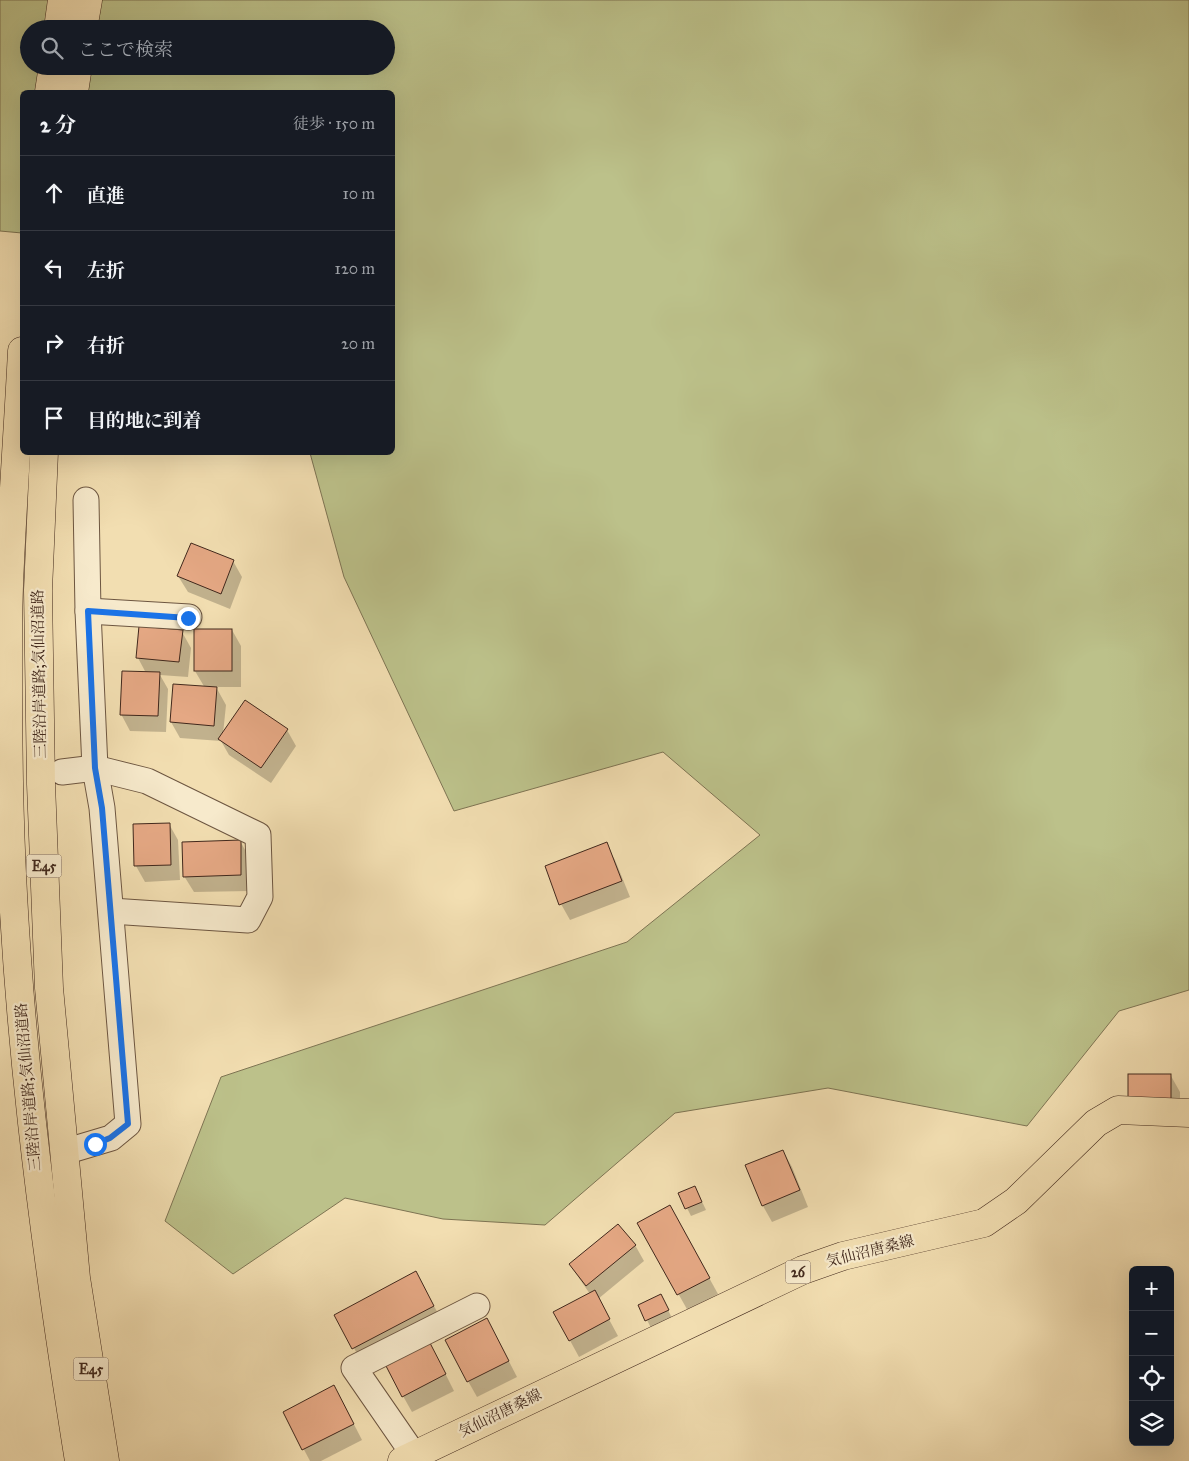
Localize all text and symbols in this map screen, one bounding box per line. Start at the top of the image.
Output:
search box [20,20,395,75]
icon: search [38,34,66,62]
text: ここで検索 [78,38,173,61]
text: 2 分 [40,112,76,138]
text: 徒歩 · 150 m [293,114,375,133]
icon: ahead [40,179,68,207]
text: 直進 [87,184,125,207]
text: 10 m [343,184,375,203]
icon: left [40,254,68,282]
text: 左折 [87,259,125,282]
text: 120 m [335,259,375,278]
icon: right [40,329,68,357]
text: 右折 [87,334,125,357]
text: 20 m [341,334,375,353]
icon: arrive [40,404,68,432]
text: 目的地に到着 [87,409,201,432]
street label: 三陸沿岸道路;気仙沼道路 [29,589,49,759]
route end [177,607,200,630]
road number: E45 [27,854,62,878]
street label: 三陸沿岸道路;気仙沼道路 [12,1002,44,1172]
route start [84,1133,107,1156]
street label: 気仙沼唐桑線 [824,1231,916,1271]
road number: 26 [786,1260,810,1284]
map controls [1129,1266,1174,1446]
button: + [1129,1266,1174,1311]
button: − [1129,1311,1174,1356]
button: locate [1129,1356,1174,1401]
road number: E45 [74,1358,108,1380]
street label: 気仙沼唐桑線 [456,1385,544,1441]
button: layers [1129,1401,1174,1446]

